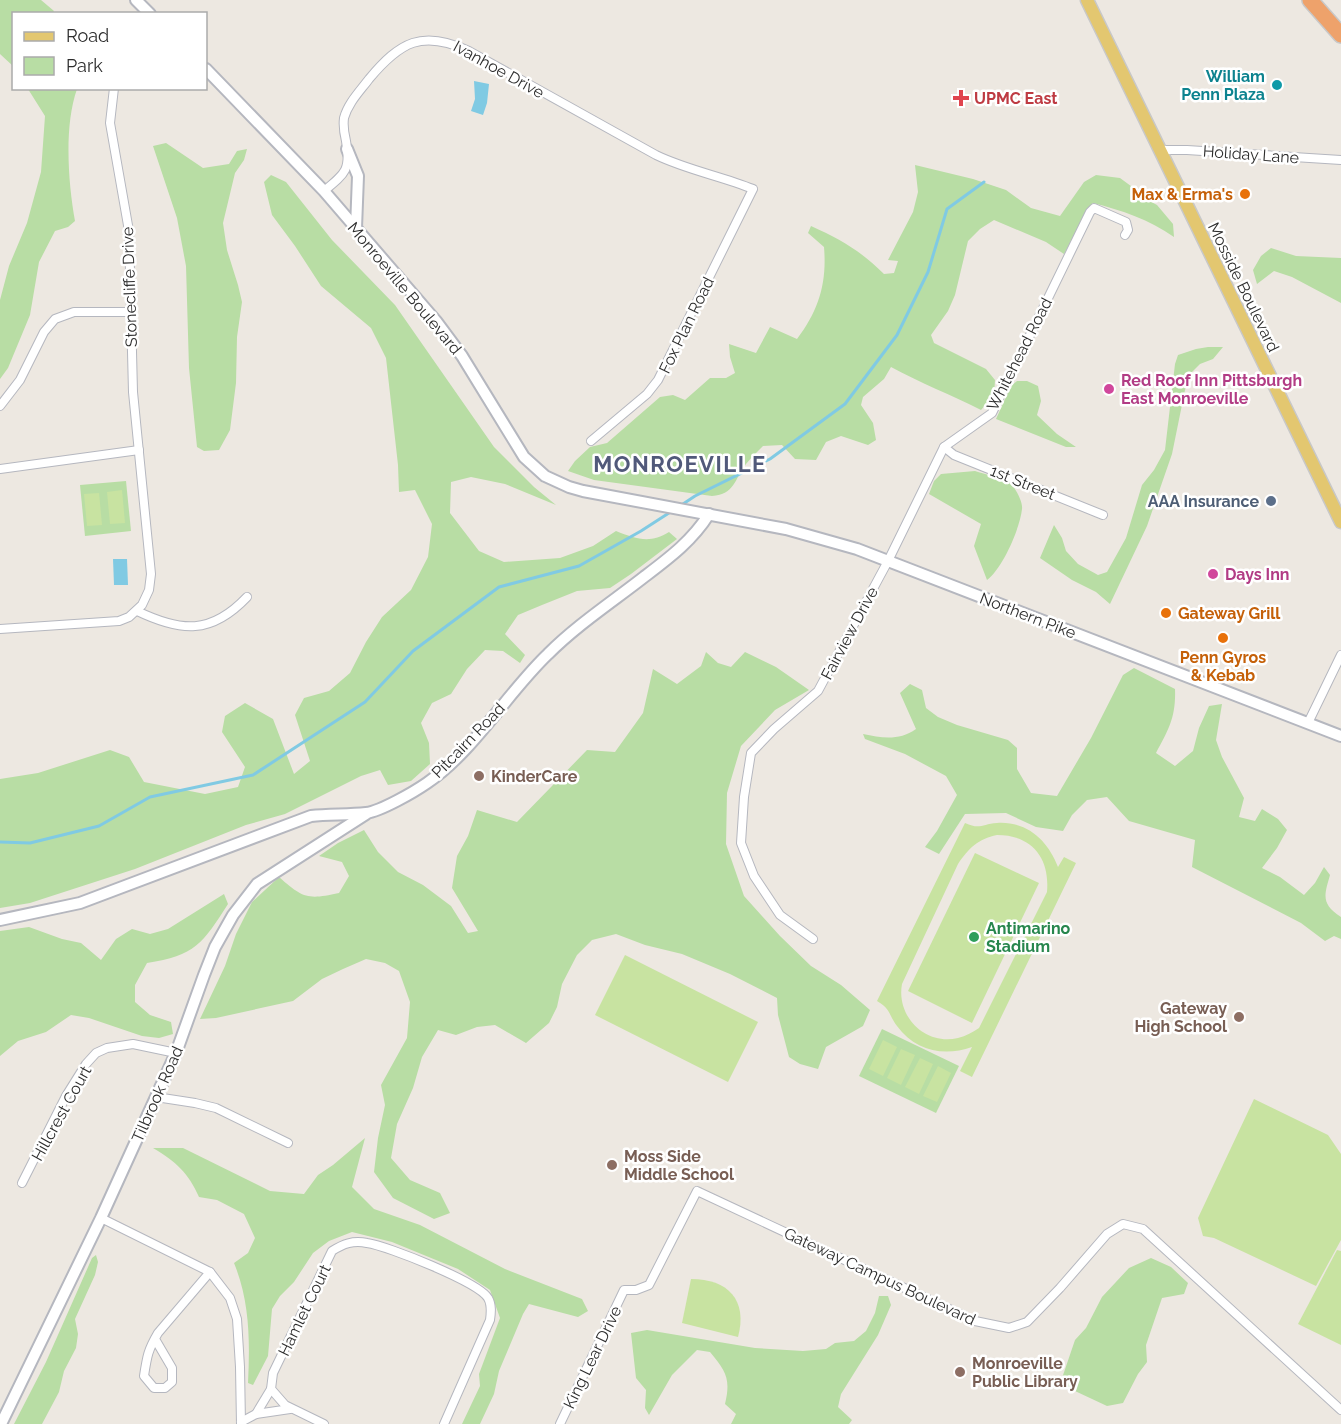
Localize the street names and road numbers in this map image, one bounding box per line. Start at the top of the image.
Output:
street label: Ivanhoe Drive [450,37,547,102]
street label: Holiday Lane [1202,142,1300,167]
street label: Monroeville Boulevard [344,218,465,358]
street label: Mosside Boulevard [1204,220,1283,355]
street label: Stonecliffe Drive [118,227,141,347]
street label: Fox Plan Road [655,274,718,377]
street label: Whitehead Road [983,295,1056,414]
street label: 1st Street [988,461,1059,504]
street label: Fairview Drive [817,584,882,683]
street label: Northern Pike [977,588,1079,642]
street label: Pitcairn Road [428,699,509,782]
street label: Tilbrook Road [128,1043,187,1145]
street label: Hillcrest Court [28,1062,96,1164]
street label: Gateway Campus Boulevard [781,1224,979,1329]
street label: Hamlet Court [274,1261,335,1359]
street label: King Lear Drive [559,1303,626,1412]

